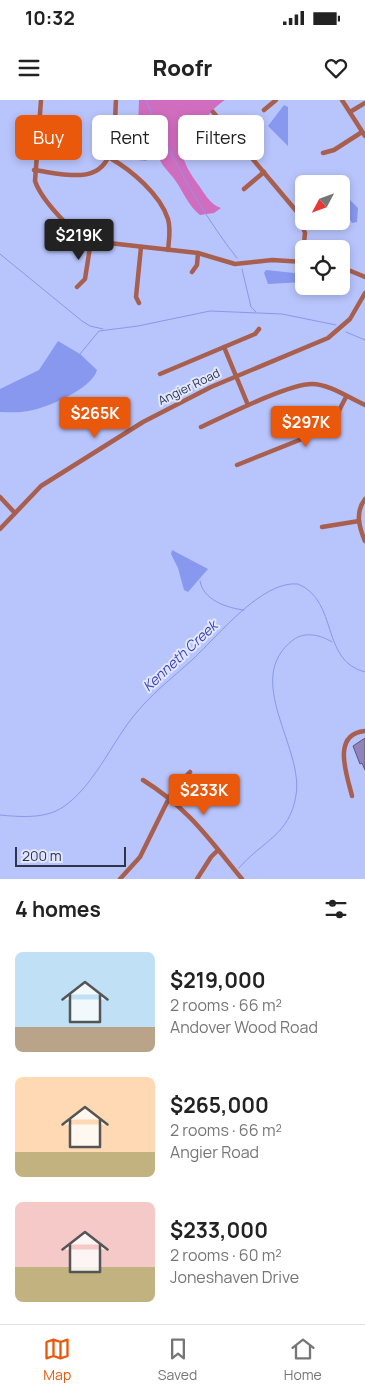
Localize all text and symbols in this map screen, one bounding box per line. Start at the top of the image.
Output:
text: 10:32 [25,5,75,31]
text: Roofr [153,53,212,83]
icon: menu [15,54,43,82]
icon: heart [322,54,350,82]
chip: Buy [15,115,82,160]
chip: Rent [92,115,168,160]
chip: Filters [178,115,264,160]
north arrow [295,175,350,230]
map controls [295,175,350,295]
pin: $219K [44,219,114,261]
text: $219K [56,224,102,246]
button: locate [295,240,350,295]
street label: Angier Road [155,364,223,409]
pin: $265K [60,396,130,439]
text: $265K [70,402,120,424]
pin: $297K [271,406,341,448]
text: $297K [282,411,330,433]
water label: Kenneth Creek [138,615,223,695]
pin: $233K [169,774,239,816]
text: $233K [180,779,228,801]
scale bar [15,844,126,867]
text: 200 m [22,846,62,865]
text: 4 homes [15,895,101,923]
icon: filters [322,895,350,923]
text: $219,000 [170,966,266,994]
icon: home [55,972,115,1032]
text: 2 rooms · 66 m² [170,994,282,1016]
text: Andover Wood Road [170,1016,318,1038]
text: $265,000 [170,1091,269,1119]
icon: home [55,1097,115,1157]
text: 2 rooms · 66 m² [170,1119,282,1141]
text: Angier Road [170,1141,259,1163]
text: $233,000 [170,1216,268,1244]
icon: home [55,1222,115,1282]
text: 2 rooms · 60 m² [170,1244,282,1266]
text: Joneshaven Drive [170,1266,299,1288]
tab: Map [43,1335,71,1384]
tab: Saved [158,1335,197,1384]
tab: Home [284,1335,322,1384]

